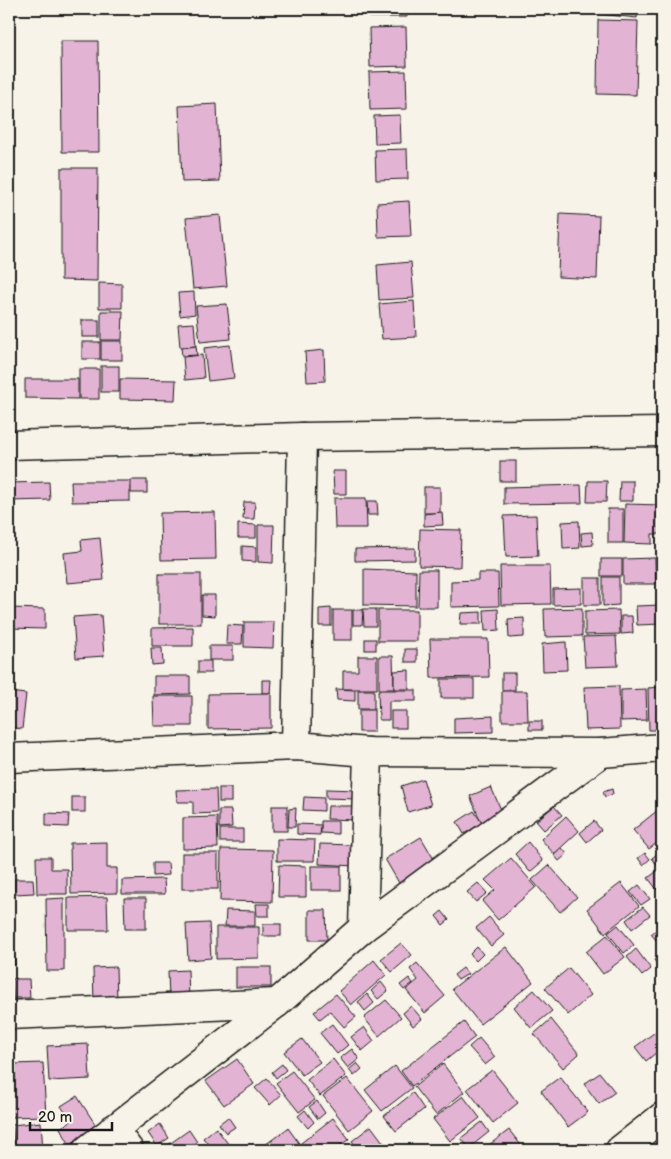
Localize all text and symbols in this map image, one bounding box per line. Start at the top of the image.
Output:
scale bar [30,1099,112,1131]
text: 20 m [38,1108,72,1127]

